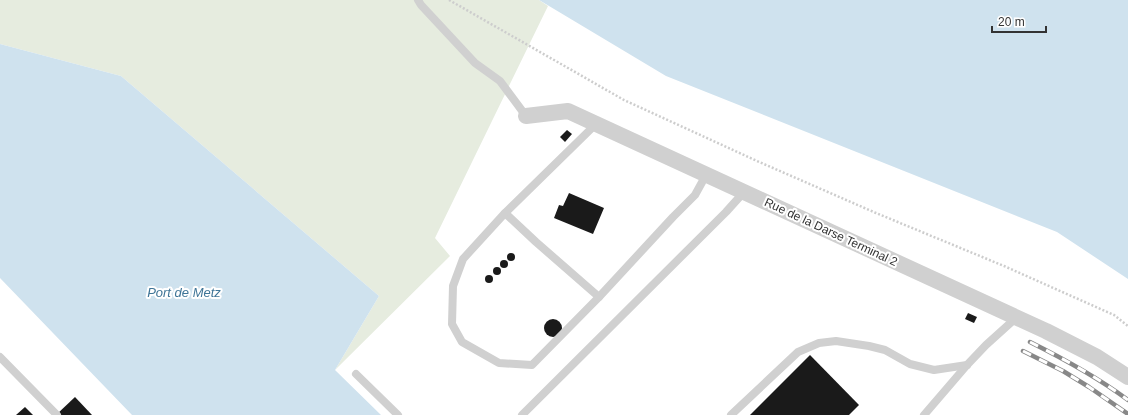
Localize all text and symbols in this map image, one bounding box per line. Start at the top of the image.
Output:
scale bar [992,8,1046,34]
text: 20 m [998,15,1025,29]
street label: Rue de la Darse Terminal 2 [762,195,900,269]
water label: Port de Metz [147,285,221,300]

